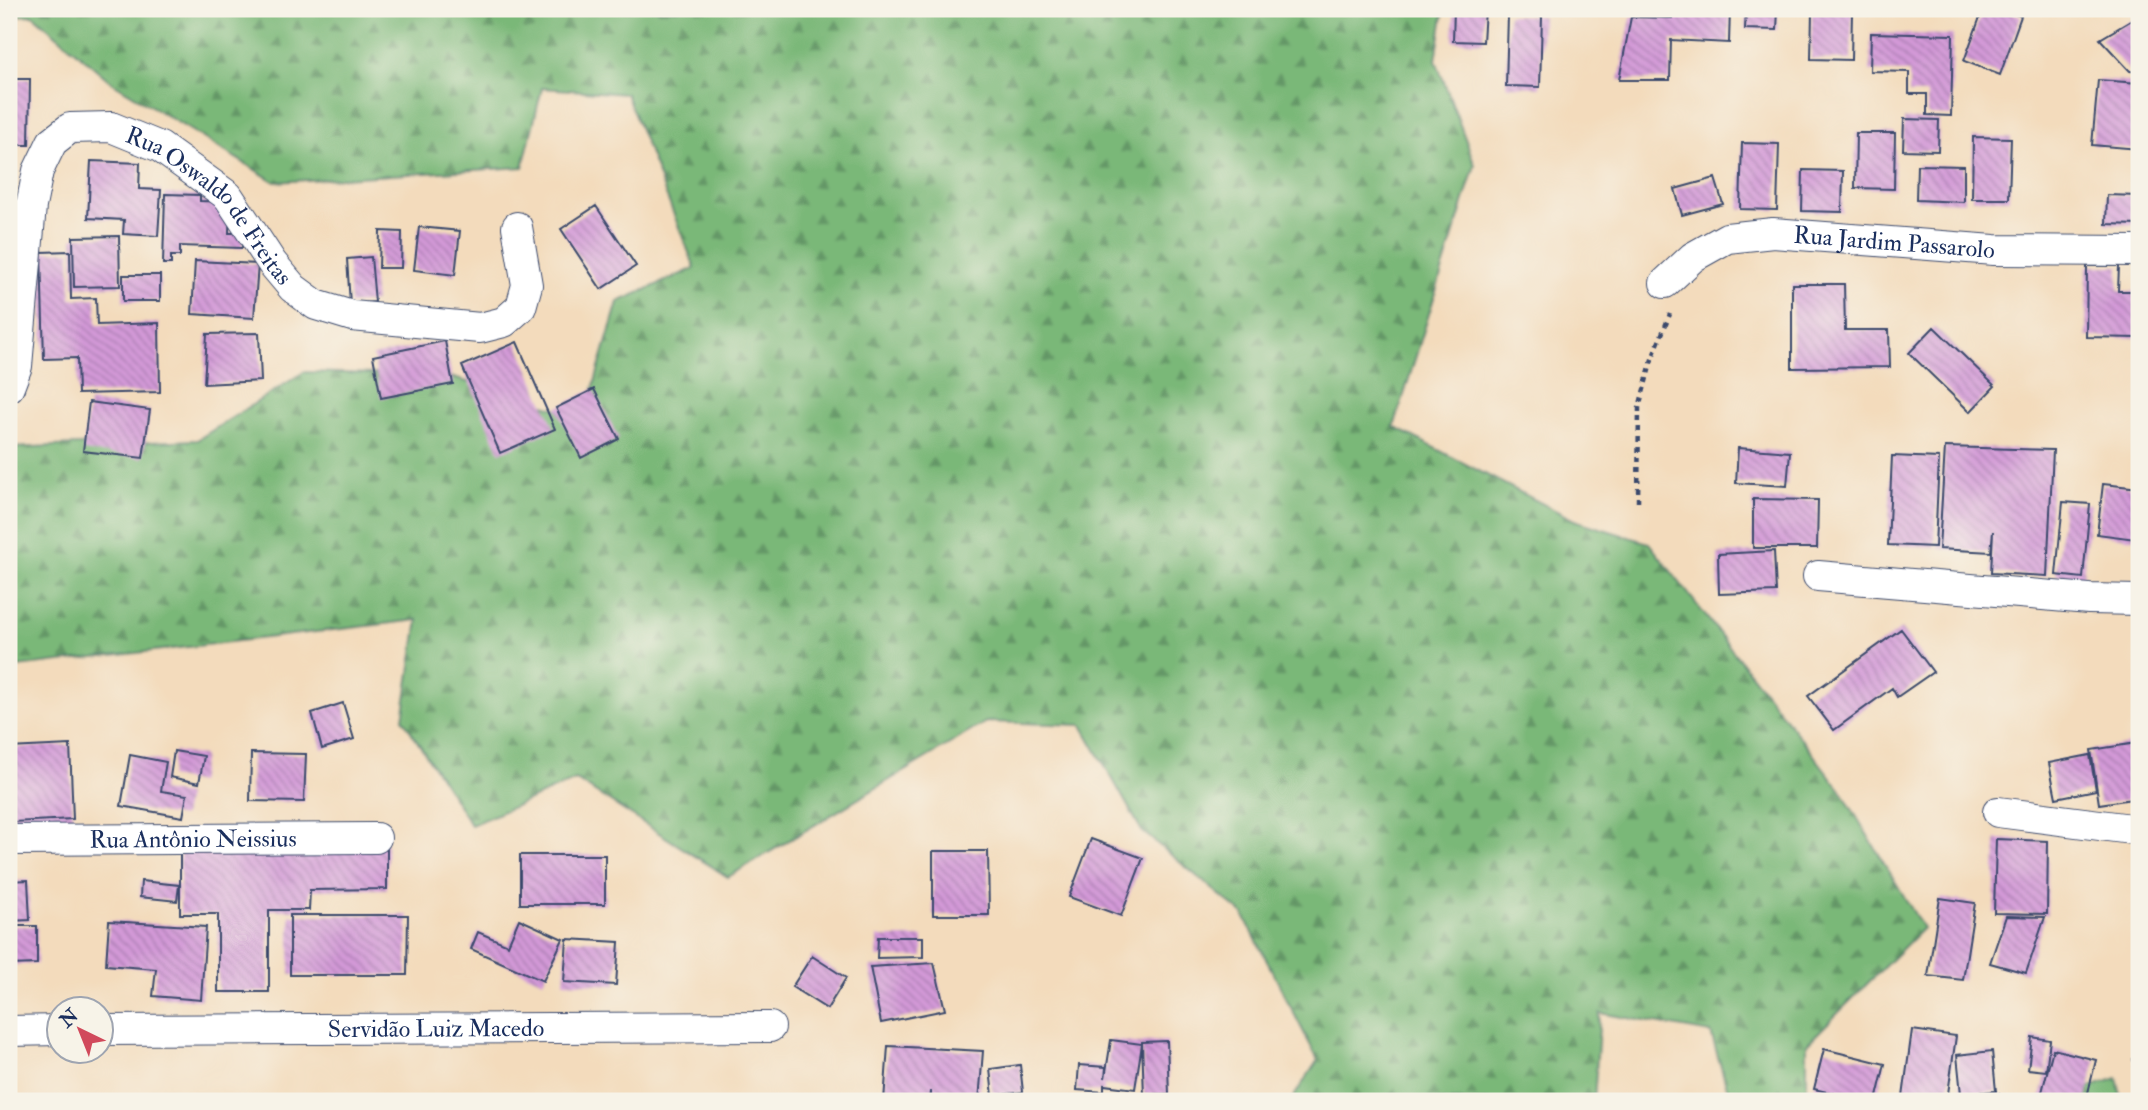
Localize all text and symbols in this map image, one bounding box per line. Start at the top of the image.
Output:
street label: Rua Oswaldo de Freitas [121,119,299,291]
street label: Rua Jardim Passarolo [1792,219,1996,266]
street label: Rua Antônio Neissius [89,823,297,855]
north arrow [46,995,116,1064]
text: N [54,1003,84,1034]
street label: Servidão Luiz Macedo [328,1013,544,1044]

